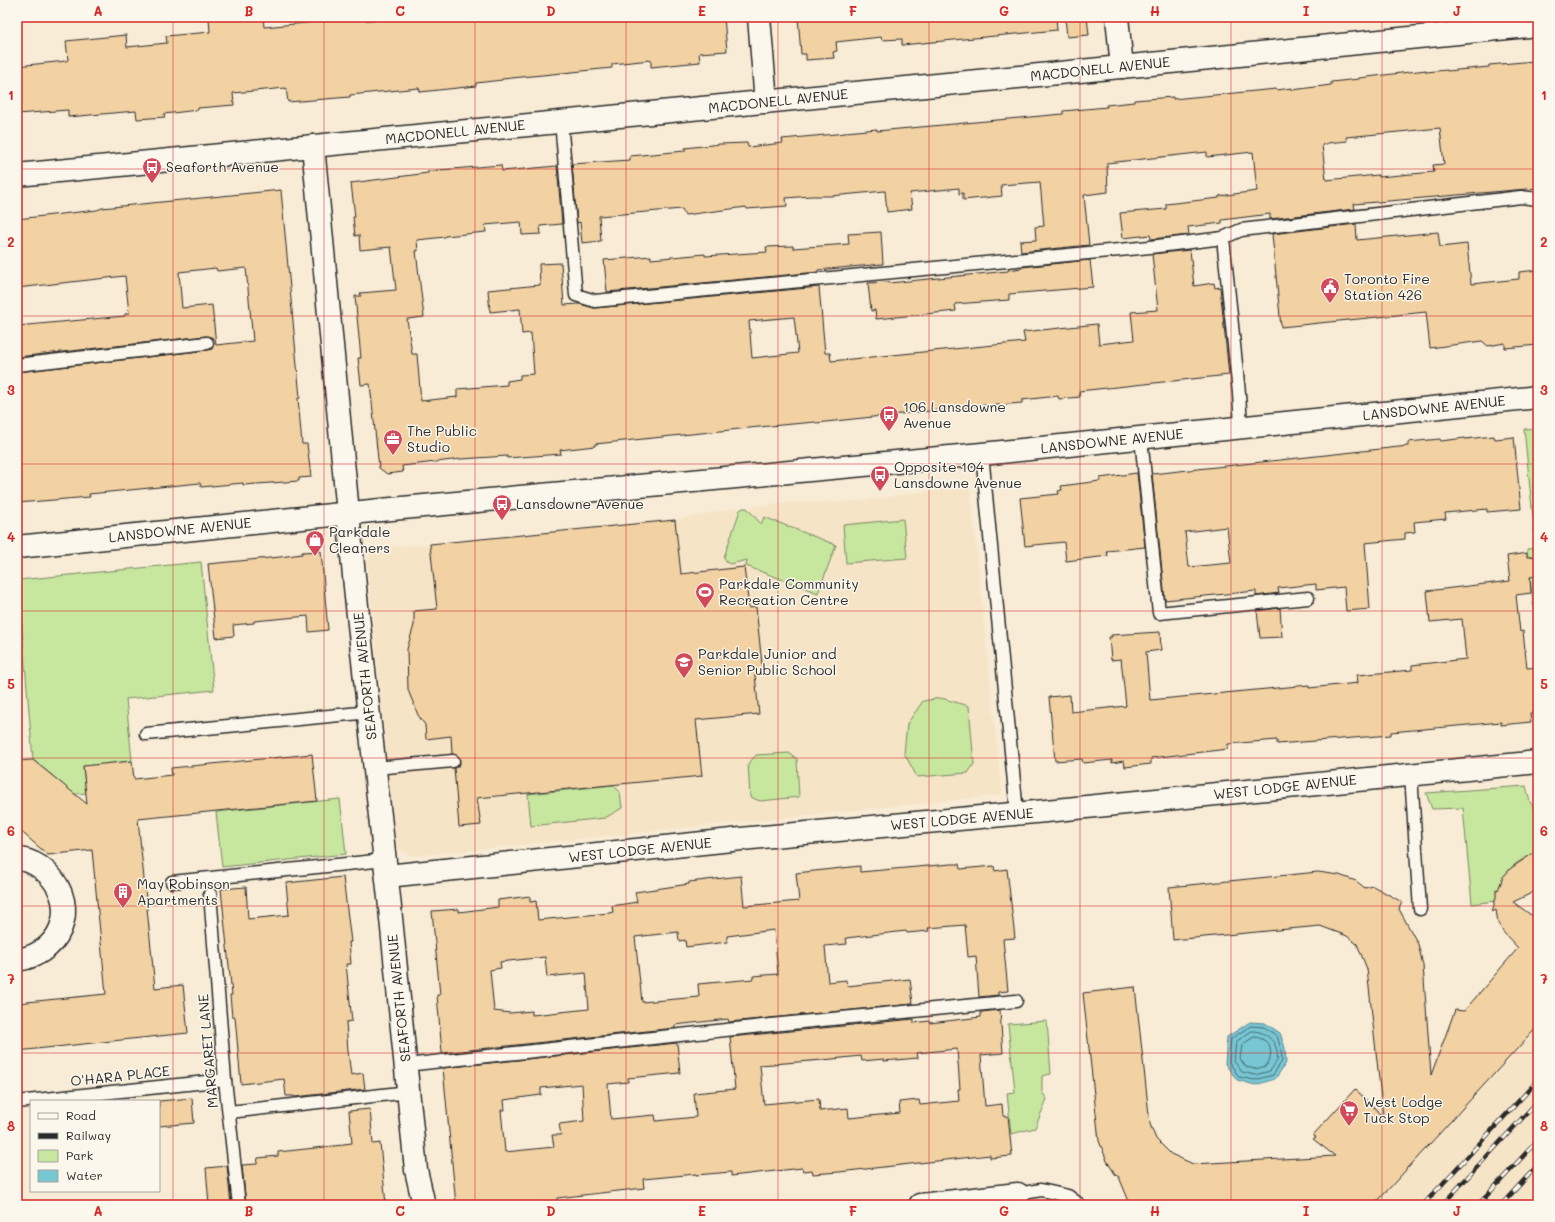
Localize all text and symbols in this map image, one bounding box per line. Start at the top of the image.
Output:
text: A [93,2,103,19]
text: B [245,2,254,19]
text: C [395,2,405,19]
text: D [546,2,556,19]
text: E [698,2,706,19]
text: F [849,2,857,19]
text: G [999,2,1009,19]
text: H [1150,2,1160,19]
text: I [1303,2,1310,19]
text: J [1453,2,1461,19]
street label: MACDONELL AVENUE [1029,52,1171,85]
street label: MACDONELL AVENUE [707,84,849,117]
text: 1 [8,86,14,103]
text: 1 [1541,86,1547,103]
street label: MACDONELL AVENUE [384,115,526,148]
bus stop icon: Seaforth Avenue [141,156,163,184]
place label: Seaforth Avenue [166,157,279,176]
text: 2 [7,233,15,250]
text: 2 [1540,233,1548,250]
place label: Toronto Fire Station 426 [1344,269,1430,304]
public building icon: Toronto Fire Station 426 [1319,276,1341,304]
text: 3 [7,381,15,398]
text: 3 [1540,381,1548,398]
street label: LANSDOWNE AVENUE [1362,391,1506,424]
place label: 106 Lansdowne Avenue [903,397,1006,432]
bus stop icon: 106 Lansdowne Avenue [878,404,900,432]
place label: The Public Studio [407,421,477,456]
street label: LANSDOWNE AVENUE [1040,424,1184,457]
office icon: The Public Studio [382,428,404,456]
place label: Opposite 104 Lansdowne Avenue [894,457,1022,492]
bus stop icon: Opposite 104 Lansdowne Avenue [869,464,891,492]
bus stop icon: Lansdowne Avenue [491,493,513,521]
place label: Lansdowne Avenue [516,494,644,513]
street label: LANSDOWNE AVENUE [108,513,252,546]
place label: Parkdale Cleaners [329,522,391,557]
text: 4 [7,528,15,545]
text: 4 [1540,528,1548,545]
shop icon: Parkdale Cleaners [304,529,326,557]
place label: Parkdale Community Recreation Centre [719,574,859,609]
sports icon: Parkdale Community Recreation Centre [694,581,716,609]
street label: SEAFORTH AVENUE [348,611,381,741]
place label: Parkdale Junior and Senior Public School [698,644,837,679]
school or university icon: Parkdale Junior and Senior Public School [673,651,695,679]
text: 5 [7,675,15,692]
text: 5 [1540,675,1548,692]
street label: WEST LODGE AVENUE [1212,770,1357,803]
street label: WEST LODGE AVENUE [890,803,1034,834]
text: 6 [7,822,15,839]
text: 6 [1540,822,1548,839]
street label: WEST LODGE AVENUE [567,833,712,866]
place label: May Robinson Apartments [137,874,230,909]
building icon: May Robinson Apartments [112,881,134,909]
street label: SEAFORTH AVENUE [382,933,415,1063]
text: 7 [7,970,15,987]
text: 7 [1540,970,1548,987]
street label: MARGARET LANE [193,993,222,1109]
street label: O'HARA PLACE [69,1061,171,1090]
place label: West Lodge Tuck Stop [1363,1092,1443,1127]
supermarket icon: West Lodge Tuck Stop [1338,1099,1360,1127]
legend [30,1100,160,1192]
text: Road [66,1107,96,1123]
text: 8 [7,1117,15,1134]
text: 8 [1540,1117,1548,1134]
text: Railway [66,1127,111,1143]
text: Park [66,1147,93,1163]
text: Water [66,1167,103,1183]
text: A [93,1202,103,1219]
text: B [245,1202,254,1219]
text: C [395,1202,405,1219]
text: D [546,1202,556,1219]
text: E [698,1202,706,1219]
text: F [849,1202,857,1219]
text: G [999,1202,1009,1219]
text: H [1150,1202,1160,1219]
text: I [1303,1202,1310,1219]
text: J [1453,1202,1461,1219]

